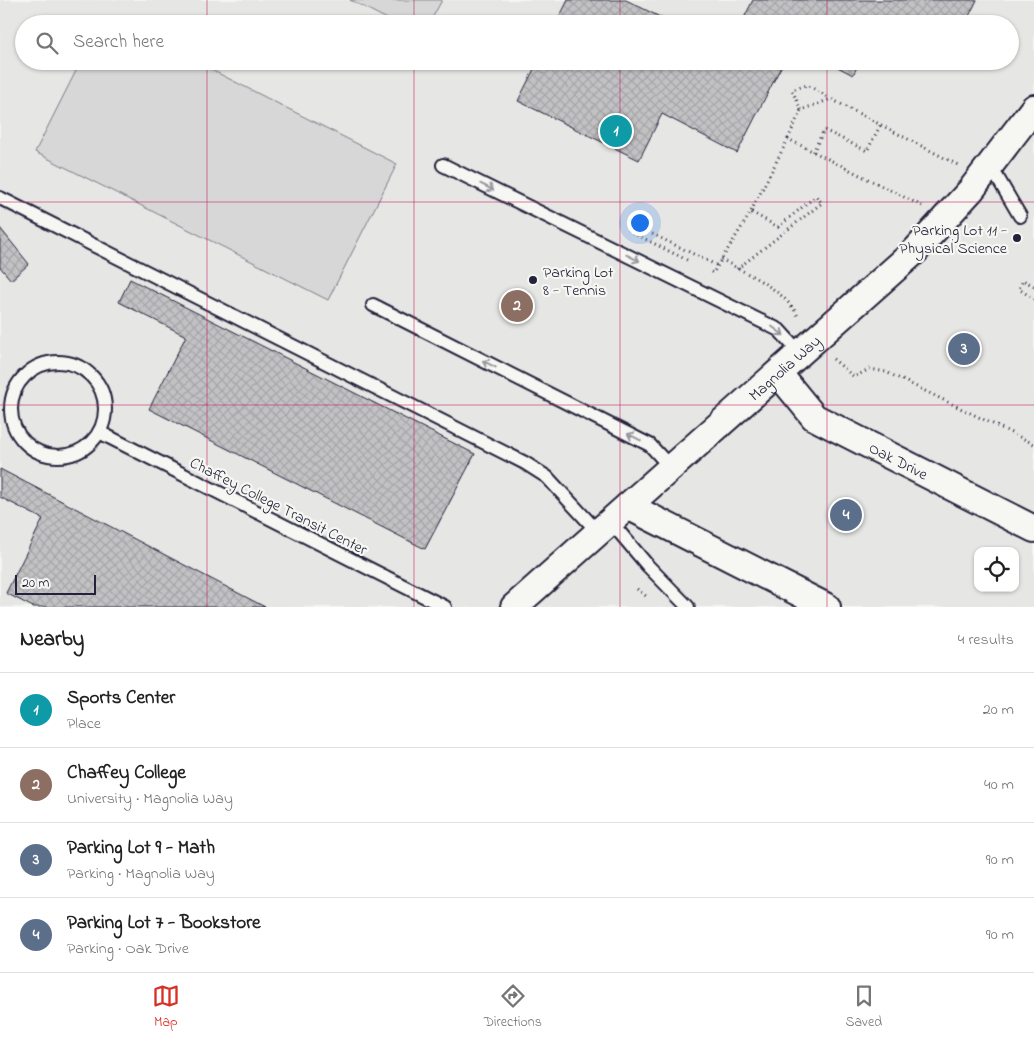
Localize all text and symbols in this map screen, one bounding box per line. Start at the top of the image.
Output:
search box [15,15,1019,70]
icon: search [33,29,61,57]
text: Search here [73,29,164,56]
pin: 1 [600,112,632,150]
one-way arrow [479,183,494,192]
your location [627,210,653,236]
place label: Parking Lot 11 - Physical Science [899,219,1008,261]
marker: Parking Lot 11 - Physical Science [1011,232,1023,244]
one-way arrow [625,254,640,263]
place label: Parking Lot 8 - Tennis [543,261,614,303]
marker: Parking Lot 8 - Tennis [527,274,539,286]
pin: 2 [501,287,533,325]
one-way arrow [771,326,785,336]
street label: Magnolia Way [744,330,827,408]
pin: 3 [948,330,980,368]
one-way arrow [482,359,497,368]
one-way arrow [627,432,642,441]
street label: Oak Drive [864,437,932,487]
street label: Chaffey College Transit Center [185,451,371,562]
pin: 4 [830,496,862,534]
map controls [974,547,1019,592]
button: locate [974,547,1019,592]
scale bar [15,572,96,595]
text: 20 m [22,573,49,594]
text: Nearby [20,625,84,655]
text: 4 results [958,628,1014,652]
text: Sports Center [67,685,175,712]
text: 1 [33,698,39,722]
text: 20 m [983,698,1014,722]
text: Place [67,712,101,736]
text: Chaffey College [67,760,186,787]
text: 2 [32,773,40,797]
text: 40 m [984,773,1014,797]
text: University · Magnolia Way [67,787,233,811]
text: Parking Lot 9 - Math [67,835,215,862]
text: 3 [33,848,39,872]
text: 90 m [986,848,1014,872]
text: Parking · Magnolia Way [67,862,215,886]
text: Parking Lot 7 - Bookstore [67,910,261,937]
text: 4 [33,923,39,947]
text: 90 m [986,923,1014,947]
text: Parking · Oak Drive [67,937,189,961]
tab: Map [152,982,180,1033]
tab: Directions [484,982,542,1033]
tab: Saved [846,982,882,1033]

